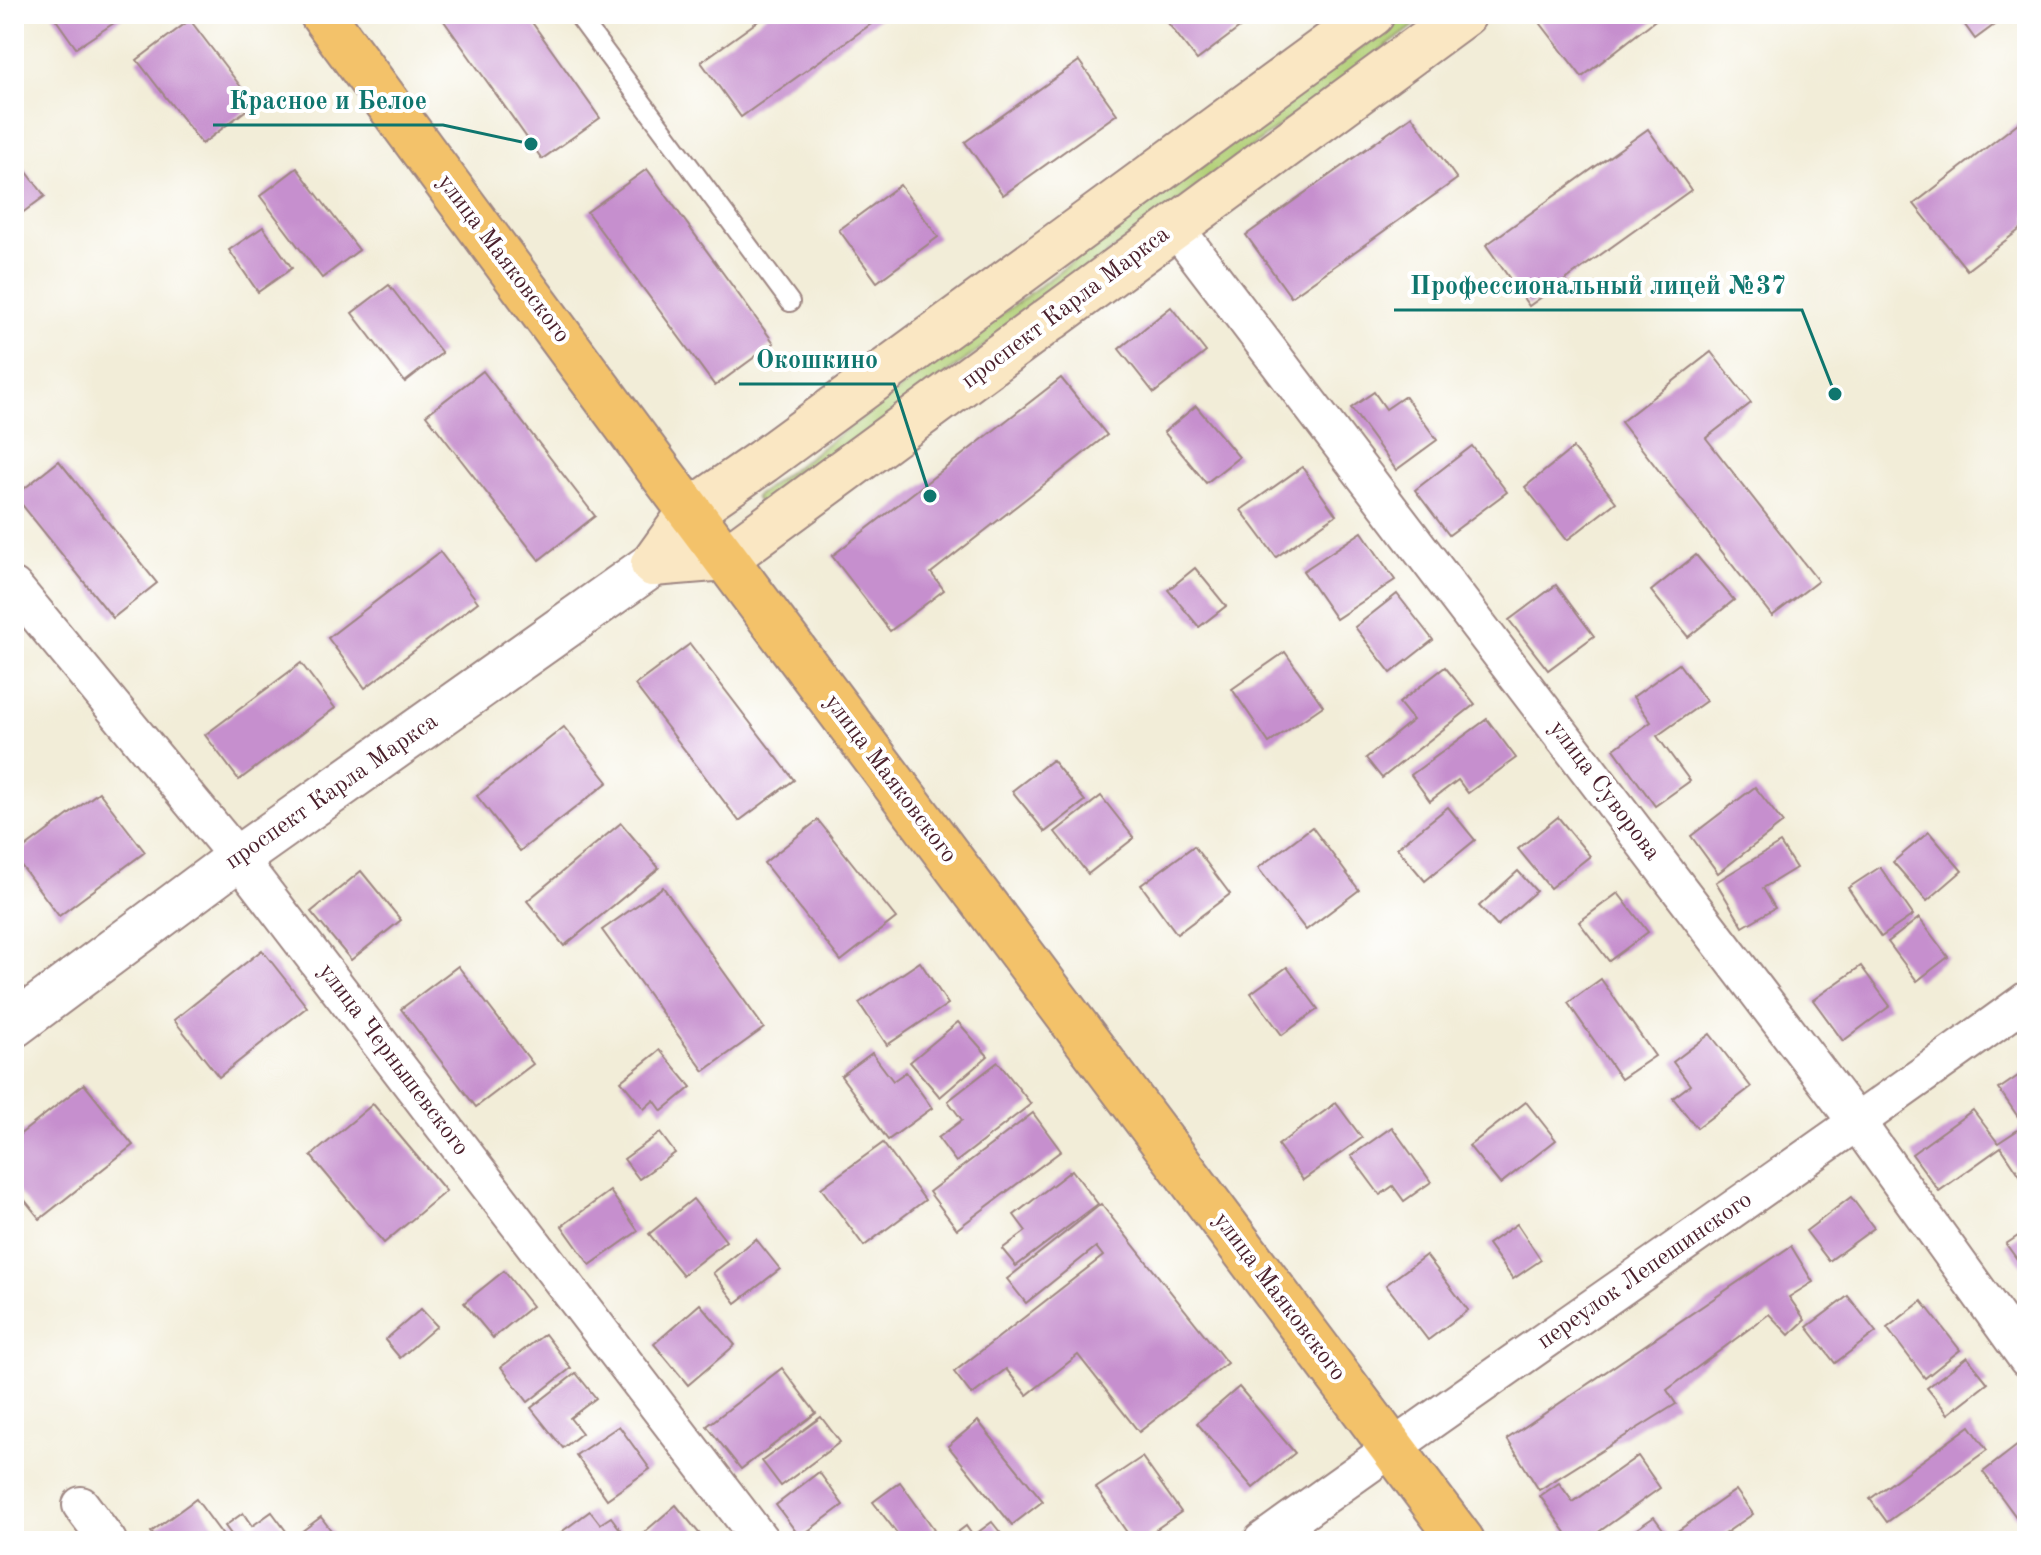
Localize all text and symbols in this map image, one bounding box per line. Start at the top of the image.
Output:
callout: Красное и Белое [213,75,443,125]
text: Красное и Белое [229,89,427,115]
street label: улица Маяковского [432,170,574,348]
street label: проспект Карла Маркса [958,222,1175,394]
callout: Профессиональный лицей №37 [1394,260,1802,310]
text: Профессиональный лицей №37 [1410,274,1786,301]
callout: Окошкино [739,334,894,384]
text: Окошкино [756,348,878,374]
street label: улица Маяковского [819,690,961,868]
street label: проспект Карла Маркса [221,709,443,875]
street label: улица Суворова [1544,717,1664,865]
street label: улица Чернышевского [313,960,473,1160]
street label: переулок Лепешинского [1533,1188,1757,1354]
street label: улица Маяковского [1208,1208,1350,1386]

